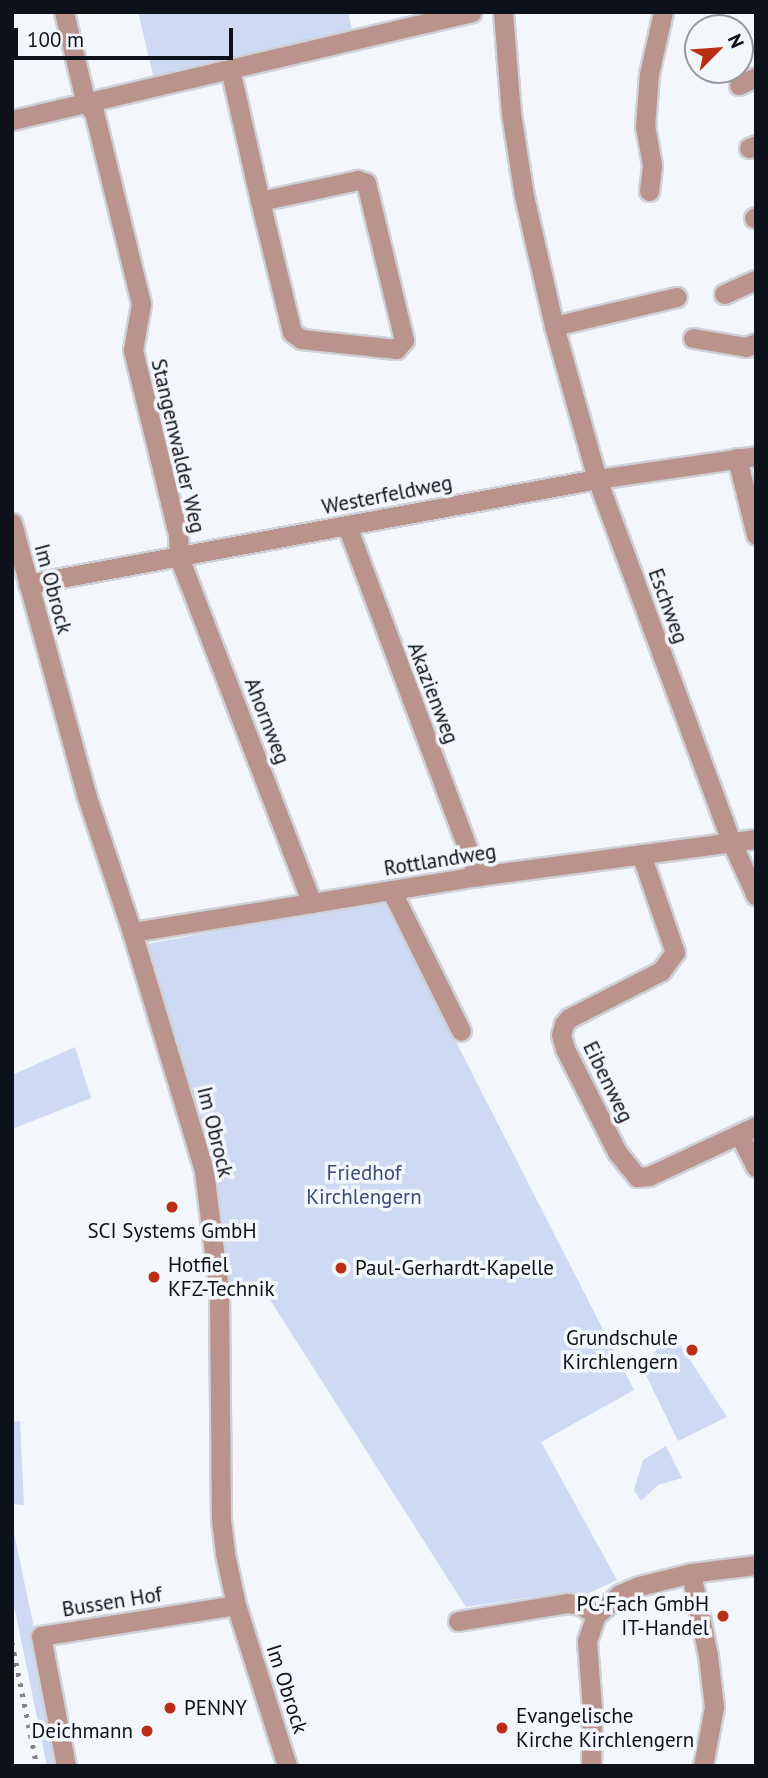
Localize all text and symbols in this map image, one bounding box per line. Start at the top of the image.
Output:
scale bar [18,14,236,58]
north arrow [684,14,754,84]
text: 100 m [27,26,84,53]
text: N [723,30,750,52]
street label: Stangenwalder Weg [146,356,210,536]
street label: Westerfeldweg [320,470,454,520]
street label: Im Obrock [29,541,77,637]
street label: Eschweg [643,565,693,647]
street label: Akazienweg [402,639,464,747]
street label: Ahornweg [239,674,295,768]
street label: Rottlandweg [382,839,498,881]
street label: Eibenweg [578,1037,638,1127]
street label: Im Obrock [192,1084,238,1180]
park label: Friedhof Kirchlengern [306,1160,422,1210]
marker: SCI Systems GmbH [164,1199,180,1215]
place label: SCI Systems GmbH [87,1218,257,1244]
place label: Hotfiel KFZ-Technik [168,1252,275,1302]
place label: Paul-Gerhardt-Kapelle [355,1255,554,1281]
marker: Paul-Gerhardt-Kapelle [333,1260,349,1276]
marker: Hotfiel KFZ-Technik [146,1269,162,1285]
place label: Grundschule Kirchlengern [563,1325,678,1375]
marker: Grundschule Kirchlengern [684,1342,700,1358]
street label: Bussen Hof [60,1582,164,1622]
place label: PC-Fach GmbH IT-Handel [577,1591,709,1641]
marker: PC-Fach GmbH IT-Handel [715,1608,731,1624]
street label: Im Obrock [261,1641,313,1737]
place label: PENNY [184,1695,247,1721]
marker: PENNY [162,1700,178,1716]
place label: Evangelische Kirche Kirchlengern [516,1703,694,1753]
place label: Deichmann [32,1718,133,1744]
marker: Evangelische Kirche Kirchlengern [494,1720,510,1736]
marker: Deichmann [139,1723,155,1739]

